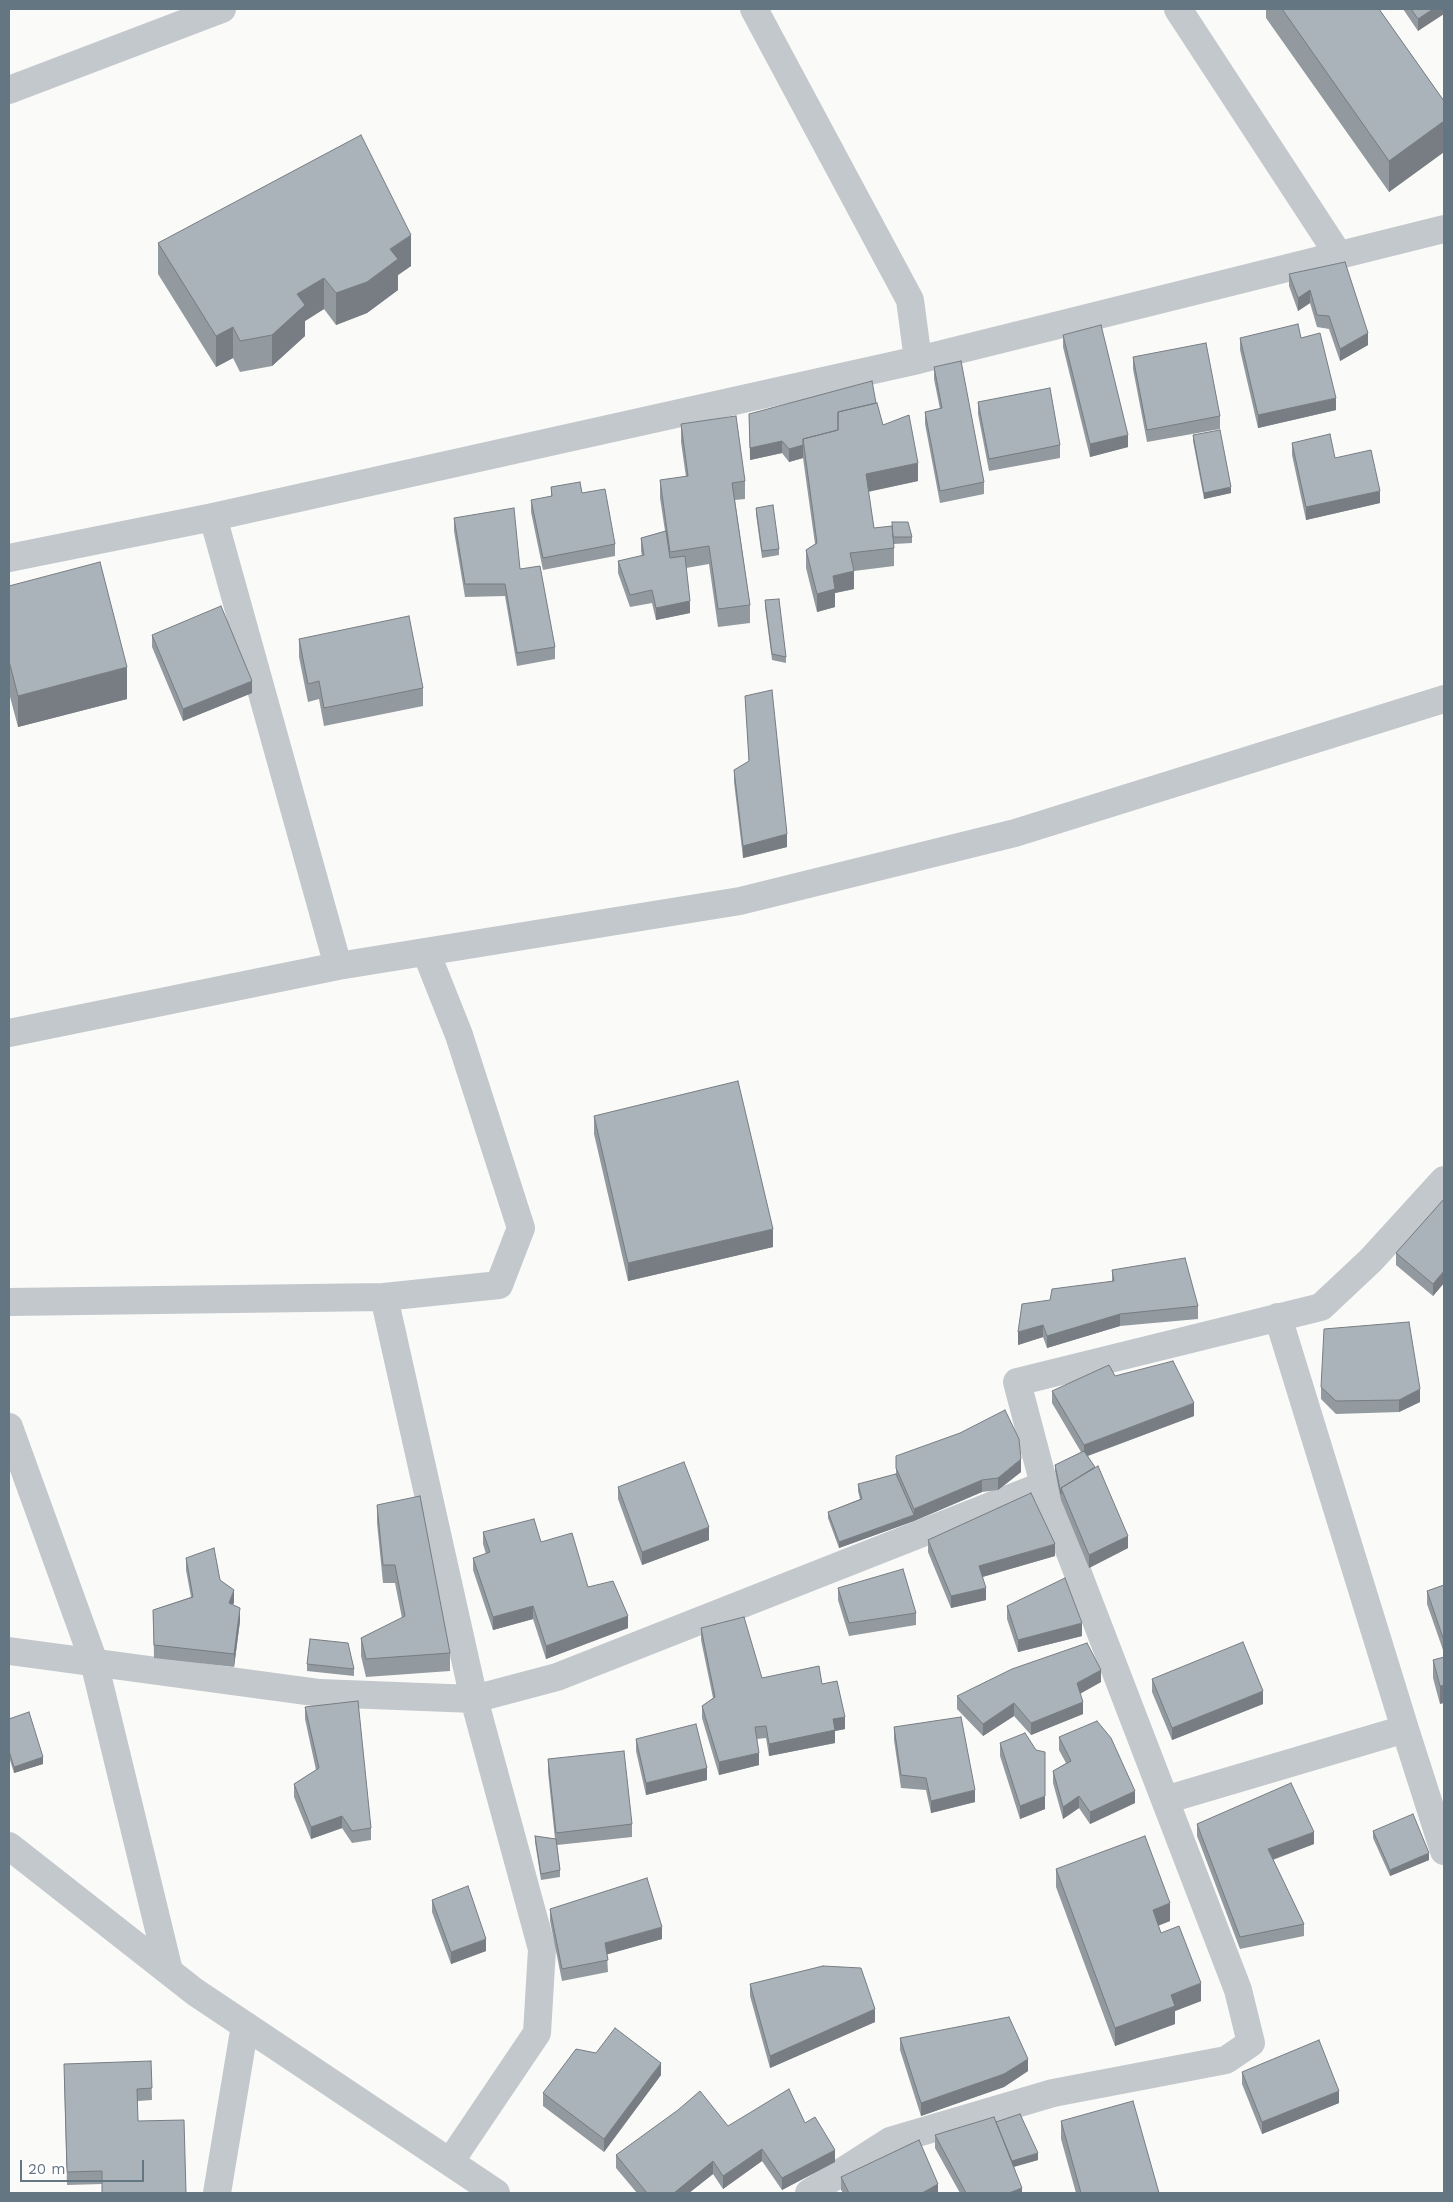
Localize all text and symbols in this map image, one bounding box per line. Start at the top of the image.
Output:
scale bar [22,2150,146,2182]
text: 20 m [28,2160,66,2178]

